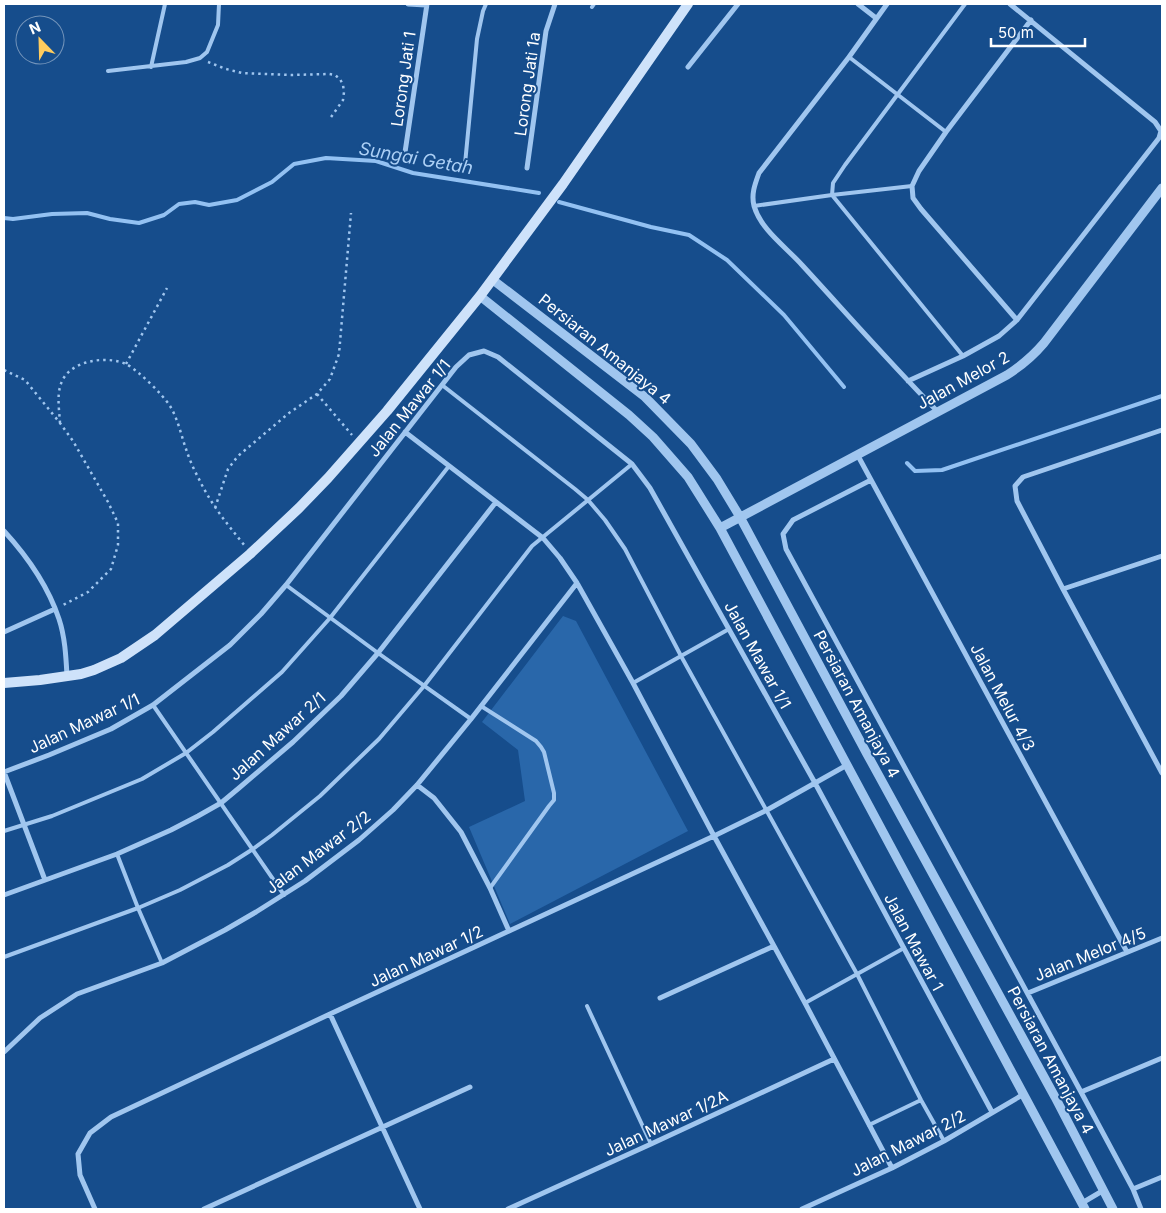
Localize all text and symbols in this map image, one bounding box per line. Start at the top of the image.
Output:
north arrow [15,15,65,65]
scale bar [991,15,1085,47]
text: N [26,18,43,37]
text: 50 m [998,23,1034,42]
street label: Lorong Jati 1 [386,30,420,128]
street label: Lorong Jati 1a [510,31,544,137]
water label: Sungai Getah [357,138,475,178]
street label: Persiaran Amanjaya 4 [535,289,675,409]
street label: Jalan Melor 2 [913,346,1013,414]
street label: Jalan Mawar 1/1 [364,355,454,461]
street label: Jalan Mawar 1/1 [720,598,796,712]
street label: Persiaran Amanjaya 4 [810,627,904,781]
street label: Jalan Melur 4/3 [966,640,1040,754]
street label: Jalan Mawar 2/1 [225,687,329,785]
street label: Jalan Mawar 1/1 [26,689,142,757]
street label: Jalan Mawar 2/2 [262,806,374,898]
street label: Jalan Mawar 1 [880,890,948,994]
street label: Jalan Mawar 1/2 [366,921,486,991]
street label: Jalan Melor 4/5 [1031,923,1149,985]
street label: Persiaran Amanjaya 4 [1004,983,1098,1137]
street label: Jalan Mawar 1/2A [601,1086,731,1160]
street label: Jalan Mawar 2/2 [847,1105,969,1181]

